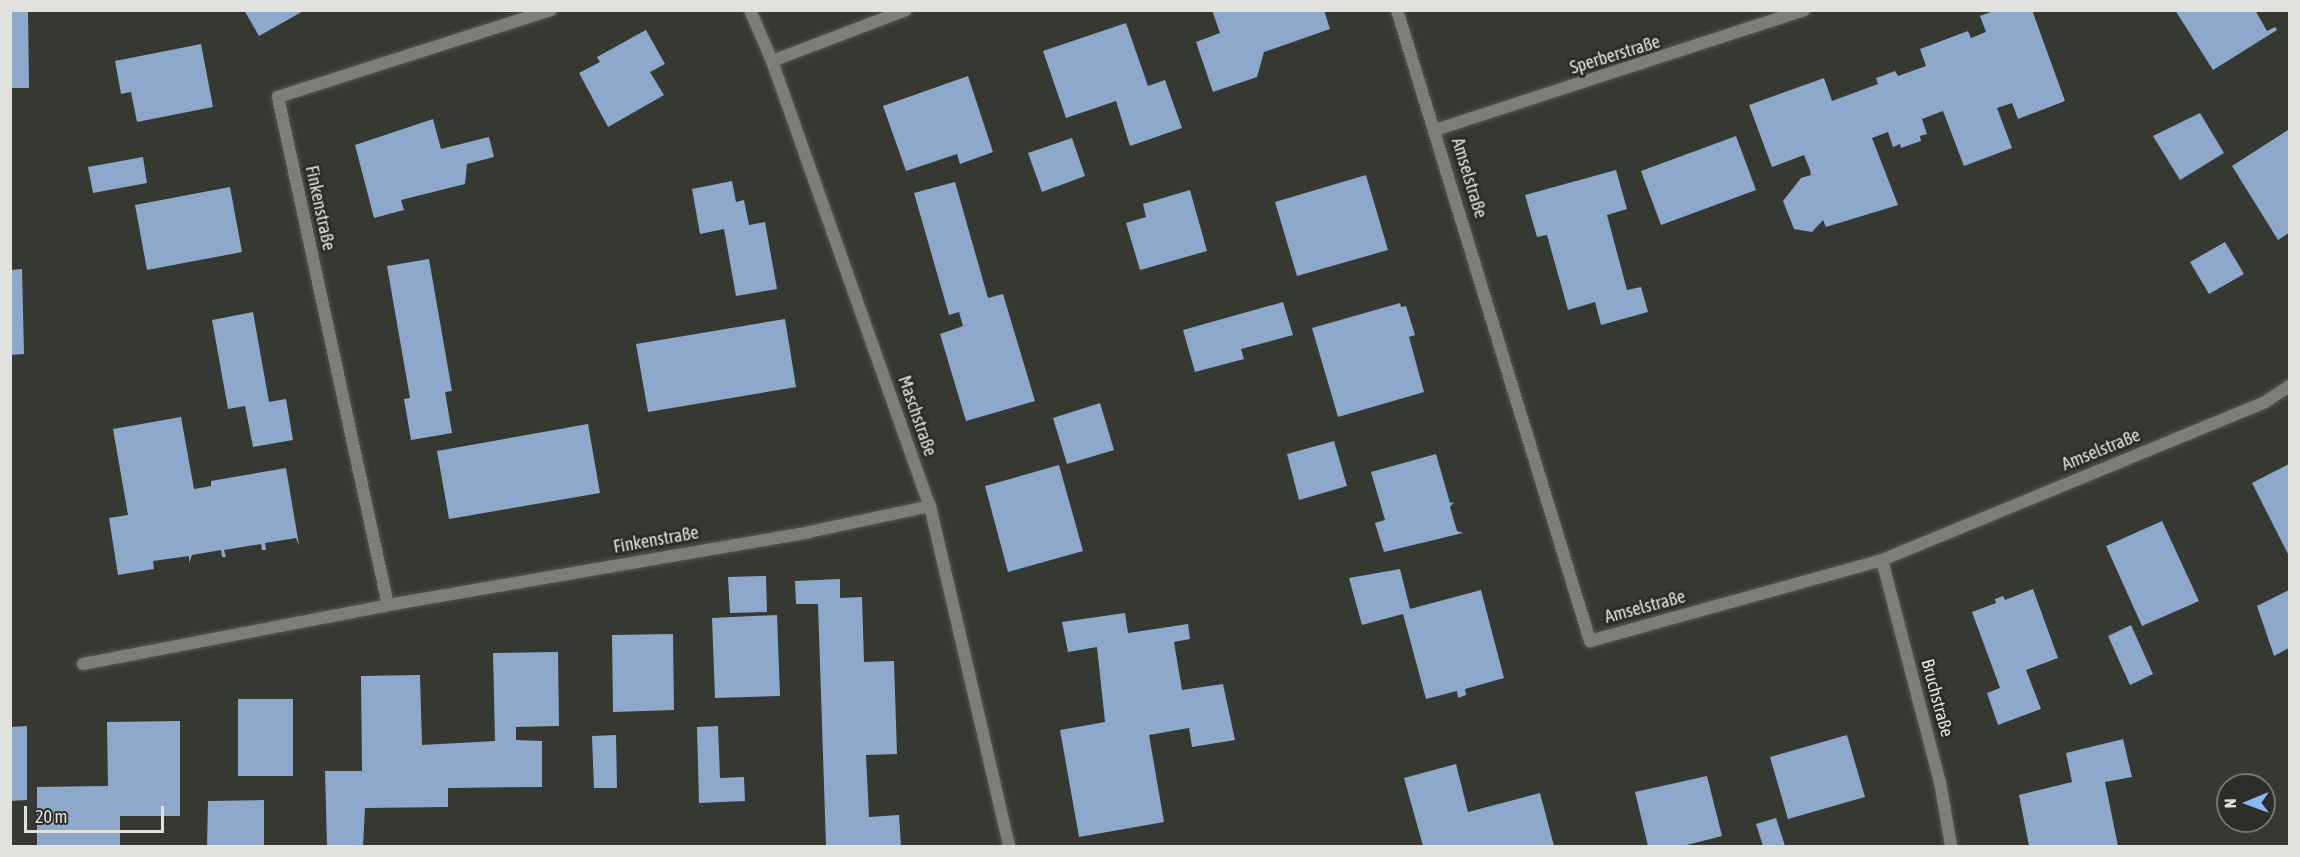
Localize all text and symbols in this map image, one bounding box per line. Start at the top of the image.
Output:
street label: Sperberstraße [1567,31,1663,79]
street label: Amselstraße [1447,135,1491,221]
street label: Finkenstraße [300,164,340,252]
street label: Maschstraße [893,373,941,459]
street label: Amselstraße [2059,425,2143,475]
street label: Finkenstraße [612,522,700,558]
street label: Amselstraße [1602,586,1688,628]
street label: Bruchstraße [1916,657,1958,739]
north arrow [2216,773,2276,833]
scale bar [27,794,166,832]
text: N [2221,798,2239,808]
text: 20 m [35,806,67,827]

